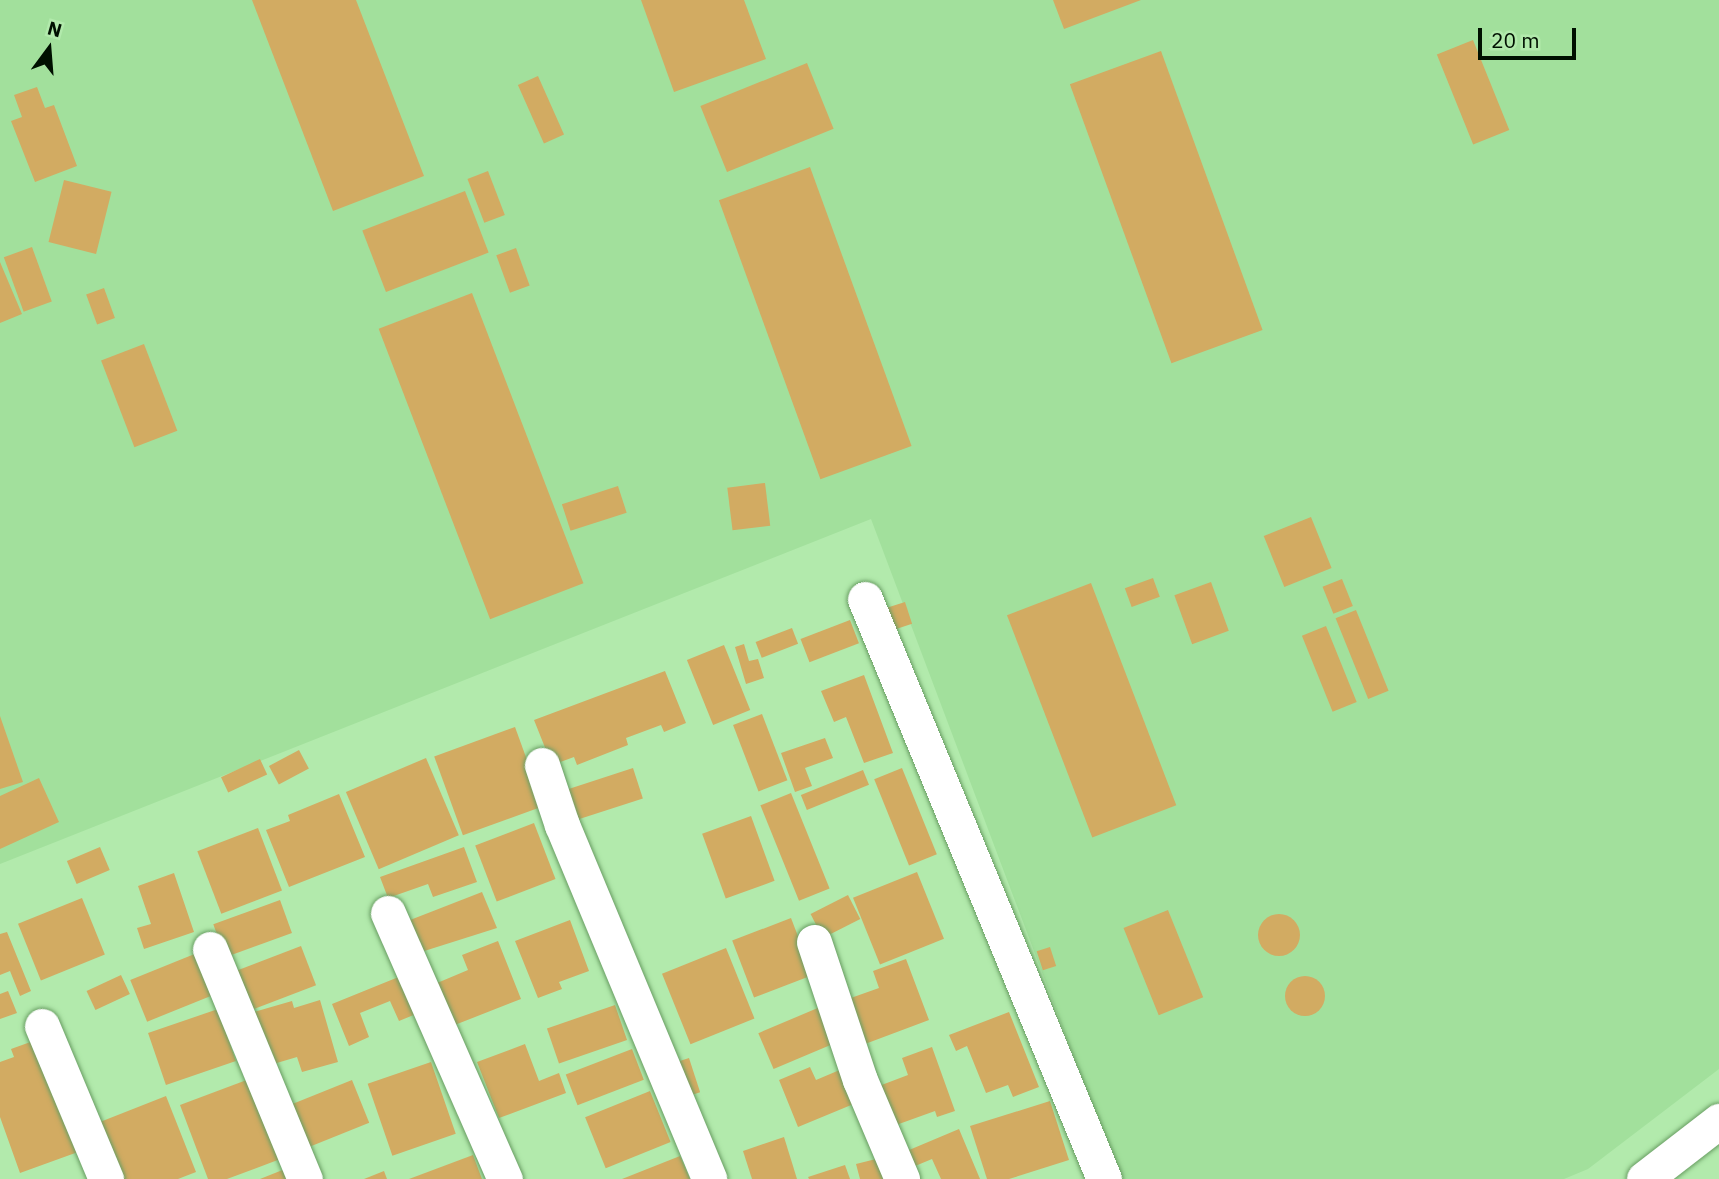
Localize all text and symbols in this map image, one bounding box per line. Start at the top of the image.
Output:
north arrow [14,14,84,84]
scale bar [1481,14,1579,58]
text: N [45,15,65,42]
text: 20 m [1491,26,1540,54]

